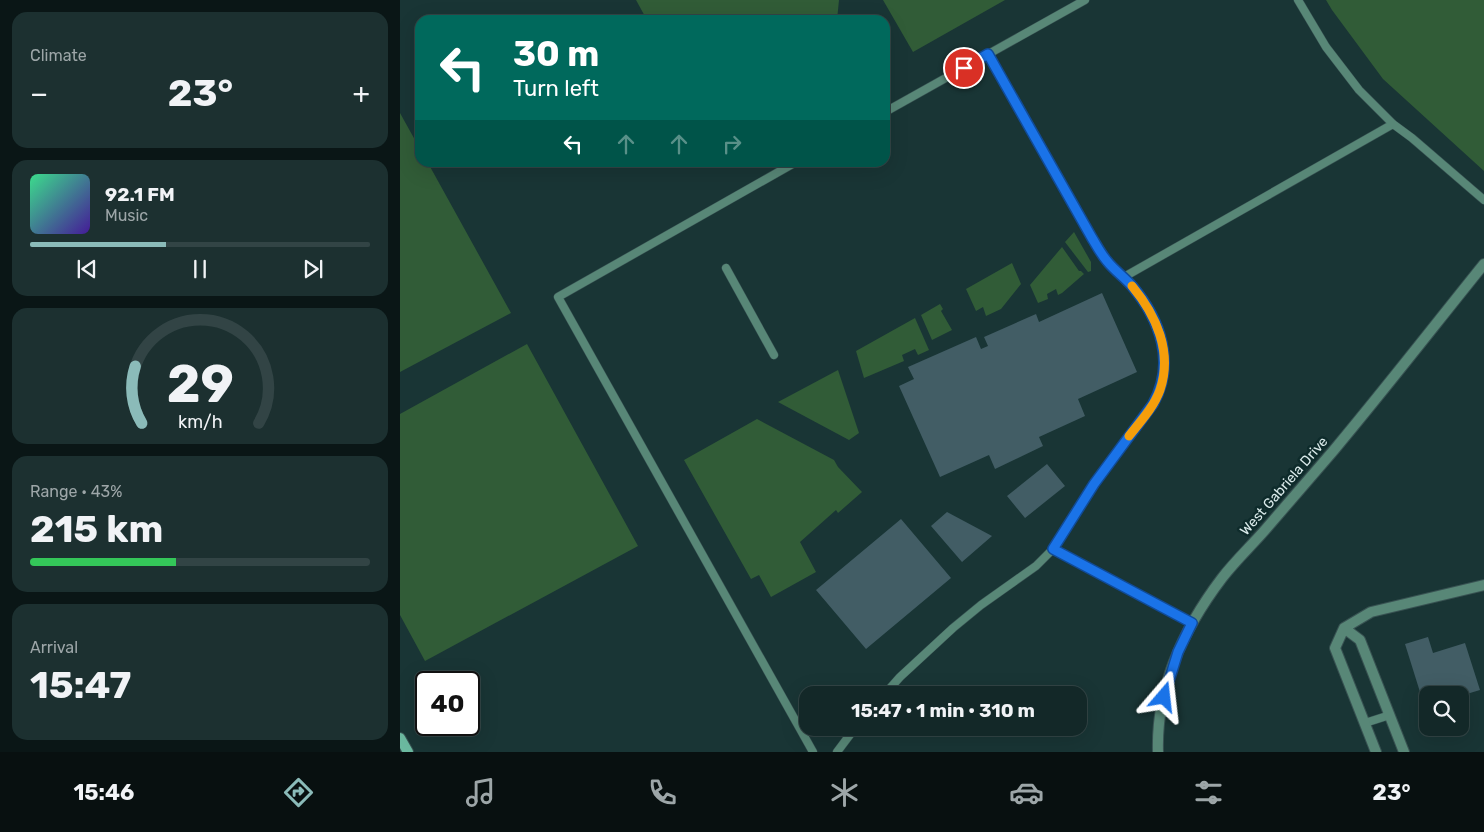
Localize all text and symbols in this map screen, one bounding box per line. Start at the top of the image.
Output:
text: 30 m [513,33,599,75]
icon: left [430,35,495,100]
text: Climate [30,46,87,65]
pin [943,47,985,89]
icon: arrive [950,54,978,82]
text: 23° [168,70,233,116]
text: Turn left [513,75,599,102]
text: − [30,77,48,110]
text: + [353,77,370,110]
icon: left [559,130,587,158]
icon: ahead [612,130,640,158]
icon: ahead [665,130,693,158]
icon: right [718,130,746,158]
text: 92.1 FM [105,183,175,206]
text: Music [105,206,148,225]
icon: previous [73,255,101,283]
icon: pause [186,255,214,283]
icon: next [299,255,327,283]
text: 29 [166,353,234,415]
text: km/h [178,411,222,432]
street label: West Gabriela Drive [1237,433,1332,539]
text: Range · 43% [30,482,122,501]
text: 215 km [30,506,163,552]
text: Arrival [30,638,78,657]
text: 15:47 [30,662,131,708]
position arrow [1137,670,1189,722]
speed limit sign: 40 [415,671,480,736]
map controls [1419,686,1469,736]
button: search [1419,686,1469,736]
text: 15:47 · 1 min · 310 m [851,699,1035,722]
icon: directions [281,775,316,810]
icon: music [463,775,498,810]
icon: phone [645,775,680,810]
icon: climate [827,775,862,810]
icon: car [1009,775,1044,810]
icon: filters [1191,775,1226,810]
text: 15:46 [73,779,134,806]
text: 23° [1373,779,1410,806]

